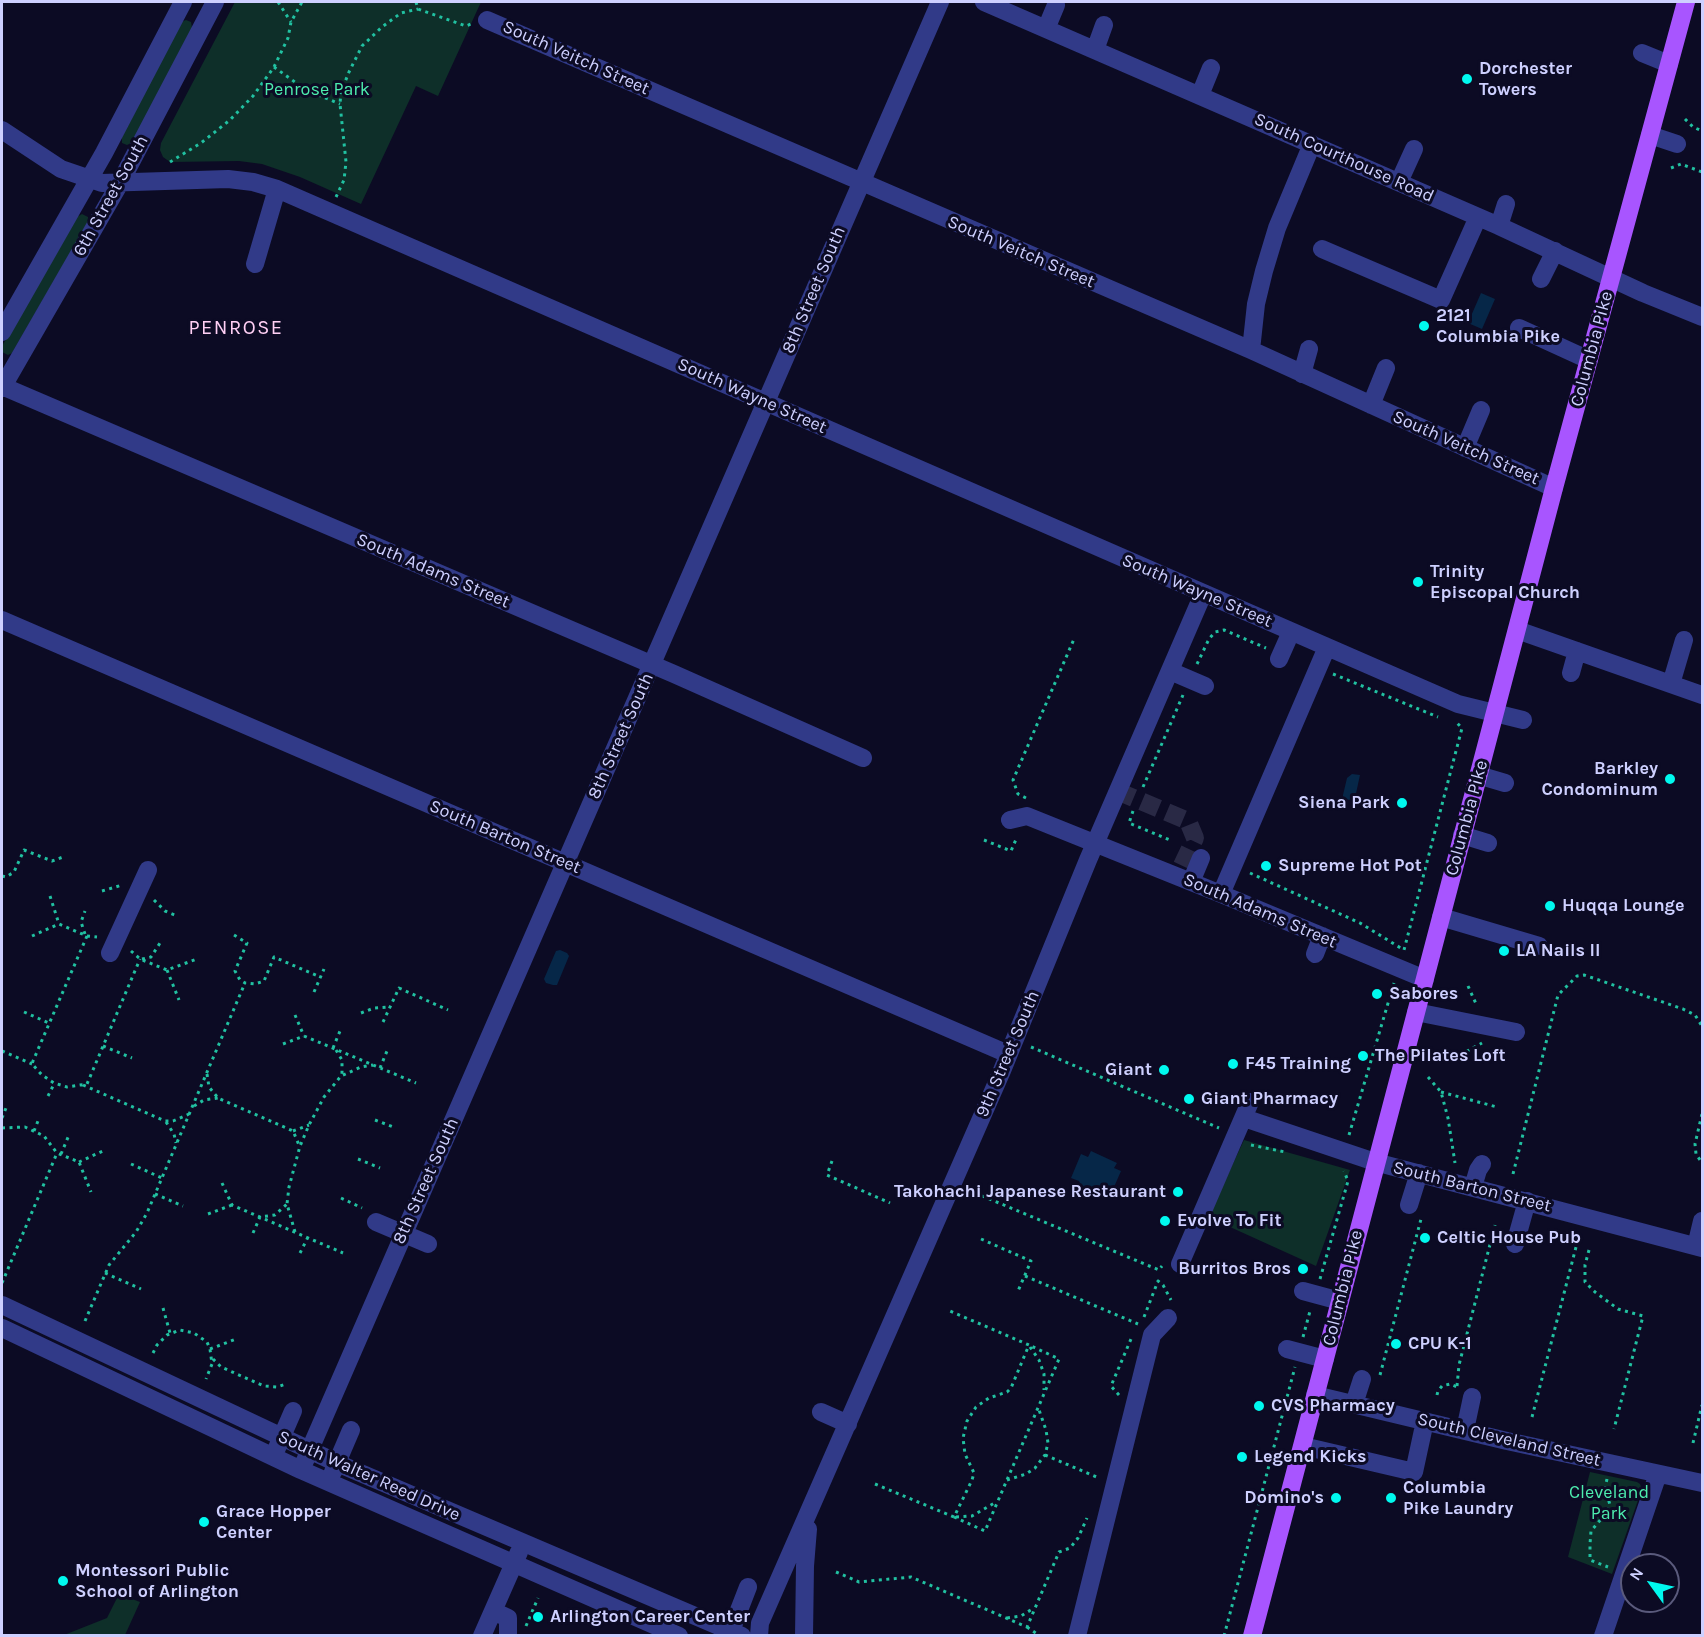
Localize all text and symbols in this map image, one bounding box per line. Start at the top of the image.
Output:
street label: South Veitch Street [499,16,653,100]
place label: Dorchester Towers [1479,58,1572,100]
marker: Dorchester Towers [1460,72,1474,86]
park label: Penrose Park [264,79,370,101]
street label: South Courthouse Road [1251,109,1437,207]
street label: 6th Street South [69,132,153,260]
street label: South Veitch Street [944,211,1098,293]
street label: 8th Street South [778,223,850,357]
street label: Columbia Pike [1566,289,1618,409]
place label: 2121 Columbia Pike [1436,305,1560,348]
district label: PENROSE [189,316,283,340]
marker: 2121 Columbia Pike [1417,319,1431,333]
street label: South Wayne Street [674,353,830,439]
street label: South Veitch Street [1389,406,1543,490]
street label: South Adams Street [353,529,513,613]
street label: South Wayne Street [1119,550,1275,632]
place label: Trinity Episcopal Church [1430,561,1580,604]
marker: Trinity Episcopal Church [1411,575,1425,589]
street label: 8th Street South [583,670,659,802]
street label: Columbia Pike [1441,758,1493,878]
place label: Barkley Condominum [1541,758,1658,800]
marker: Barkley Condominum [1663,772,1677,786]
place label: Siena Park [1298,792,1390,814]
street label: South Barton Street [426,795,584,879]
marker: Siena Park [1395,796,1409,810]
place label: Supreme Hot Pot [1278,855,1422,877]
marker: Supreme Hot Pot [1259,859,1273,873]
street label: South Adams Street [1180,869,1340,953]
place label: Huqqa Lounge [1562,895,1685,917]
marker: Huqqa Lounge [1543,899,1557,913]
place label: LA Nails II [1516,940,1601,962]
marker: LA Nails II [1497,944,1511,958]
place label: Sabores [1389,983,1458,1005]
marker: Sabores [1370,987,1384,1001]
street label: 9th Street South [972,988,1044,1120]
place label: The Pilates Loft [1375,1045,1506,1067]
marker: The Pilates Loft [1356,1049,1370,1063]
place label: F45 Training [1245,1053,1351,1075]
marker: F45 Training [1226,1057,1240,1071]
place label: Giant [1105,1059,1152,1081]
marker: Giant [1157,1063,1171,1077]
place label: Giant Pharmacy [1201,1088,1338,1110]
marker: Giant Pharmacy [1182,1092,1196,1106]
street label: 8th Street South [388,1115,464,1247]
street label: South Barton Street [1391,1157,1553,1217]
place label: Takohachi Japanese Restaurant [894,1181,1166,1203]
marker: Takohachi Japanese Restaurant [1171,1185,1185,1199]
place label: Evolve To Fit [1177,1210,1282,1232]
marker: Evolve To Fit [1158,1214,1172,1228]
place label: Celtic House Pub [1437,1227,1581,1249]
street label: Columbia Pike [1318,1228,1368,1348]
marker: Celtic House Pub [1418,1231,1432,1245]
place label: Burritos Bros [1178,1258,1291,1280]
marker: Burritos Bros [1296,1262,1310,1276]
place label: CPU K-1 [1408,1333,1472,1355]
marker: CPU K-1 [1389,1337,1403,1351]
place label: CVS Pharmacy [1271,1395,1395,1417]
marker: CVS Pharmacy [1252,1399,1266,1413]
street label: South Cleveland Street [1415,1408,1603,1472]
street label: South Walter Reed Drive [274,1426,464,1526]
place label: Legend Kicks [1254,1446,1367,1468]
marker: Legend Kicks [1235,1450,1249,1464]
place label: Columbia Pike Laundry [1403,1477,1513,1520]
park label: Cleveland Park [1569,1482,1649,1524]
place label: Domino's [1244,1487,1324,1509]
marker: Domino's [1329,1491,1343,1505]
marker: Columbia Pike Laundry [1384,1491,1398,1505]
place label: Grace Hopper Center [216,1501,331,1544]
marker: Grace Hopper Center [197,1515,211,1529]
north arrow [1620,1553,1680,1613]
place label: Montessori Public School of Arlington [75,1560,239,1602]
text: N [1625,1564,1647,1584]
marker: Montessori Public School of Arlington [56,1574,70,1588]
place label: Arlington Career Center [550,1606,750,1628]
marker: Arlington Career Center [531,1610,545,1624]

